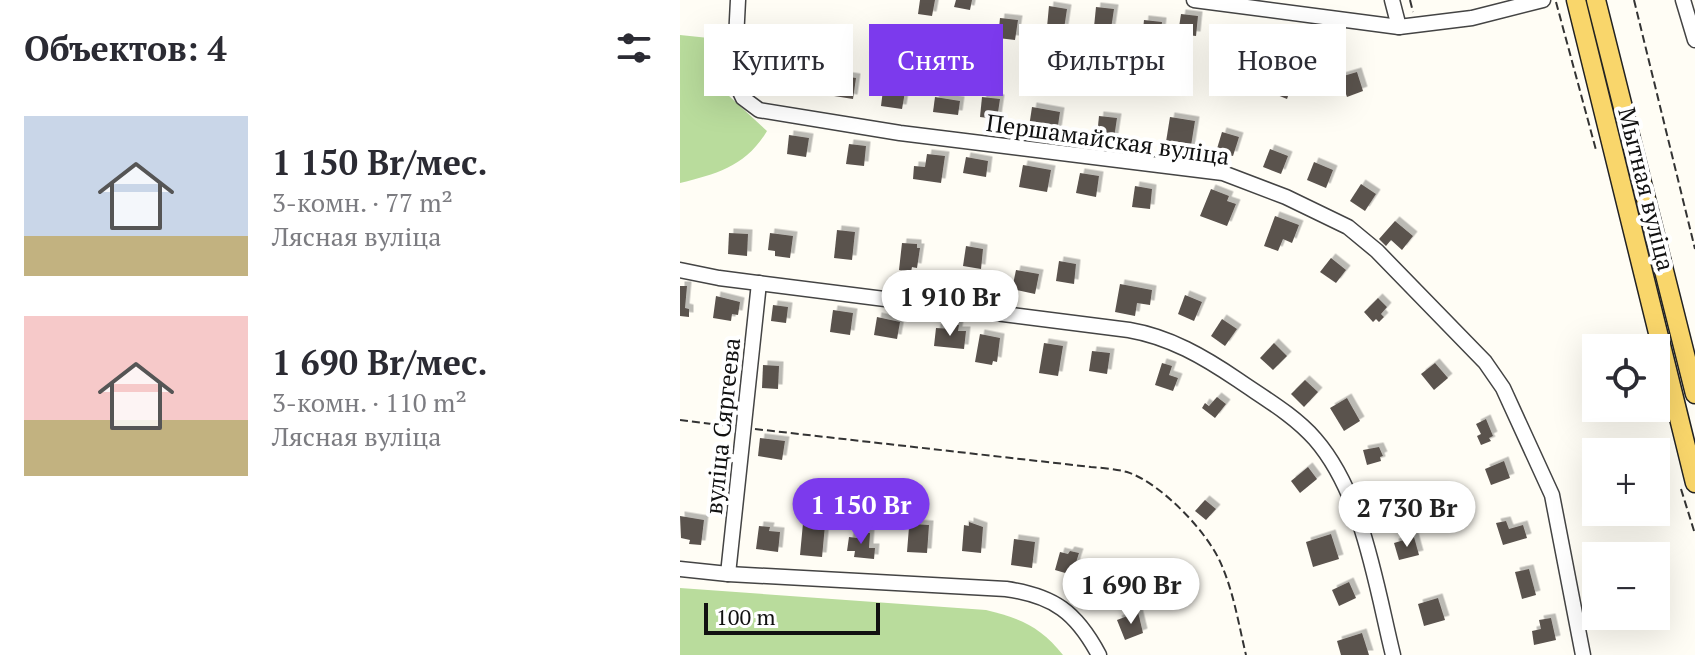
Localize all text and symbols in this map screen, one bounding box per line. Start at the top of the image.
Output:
chip: Купить [704,24,853,96]
chip: Снять [869,24,1003,96]
chip: Фильтры [1019,24,1193,96]
chip: Новое [1209,24,1346,96]
text: Объектов: 4 [24,26,227,71]
icon: filters [612,26,656,70]
street label: Мытная вуліца [1611,104,1683,274]
street label: Першамайская вуліца [984,106,1232,172]
text: 1 150 Br/мес. [272,140,488,185]
icon: home [88,148,184,244]
text: 3-комн. · 77 m² [272,185,453,219]
text: Лясная вуліца [272,219,441,253]
pin: 1 910 Br [867,270,1033,338]
text: 1 910 Br [900,279,1000,313]
map controls [1582,334,1670,630]
button: locate [1582,334,1670,422]
street label: вуліца Сяргеева [697,336,747,516]
text: 1 690 Br/мес. [272,340,488,385]
icon: home [88,348,184,444]
text: 3-комн. · 110 m² [272,385,467,419]
text: Лясная вуліца [272,419,441,453]
button: + [1582,438,1670,526]
pin: 1 150 Br [778,478,944,546]
pin: 2 730 Br [1324,481,1490,549]
text: 1 150 Br [811,487,911,521]
text: 2 730 Br [1357,490,1457,524]
button: − [1582,542,1670,630]
pin: 1 690 Br [1048,558,1214,626]
text: 1 690 Br [1081,567,1181,601]
scale bar [704,599,880,635]
text: 100 m [716,602,776,631]

